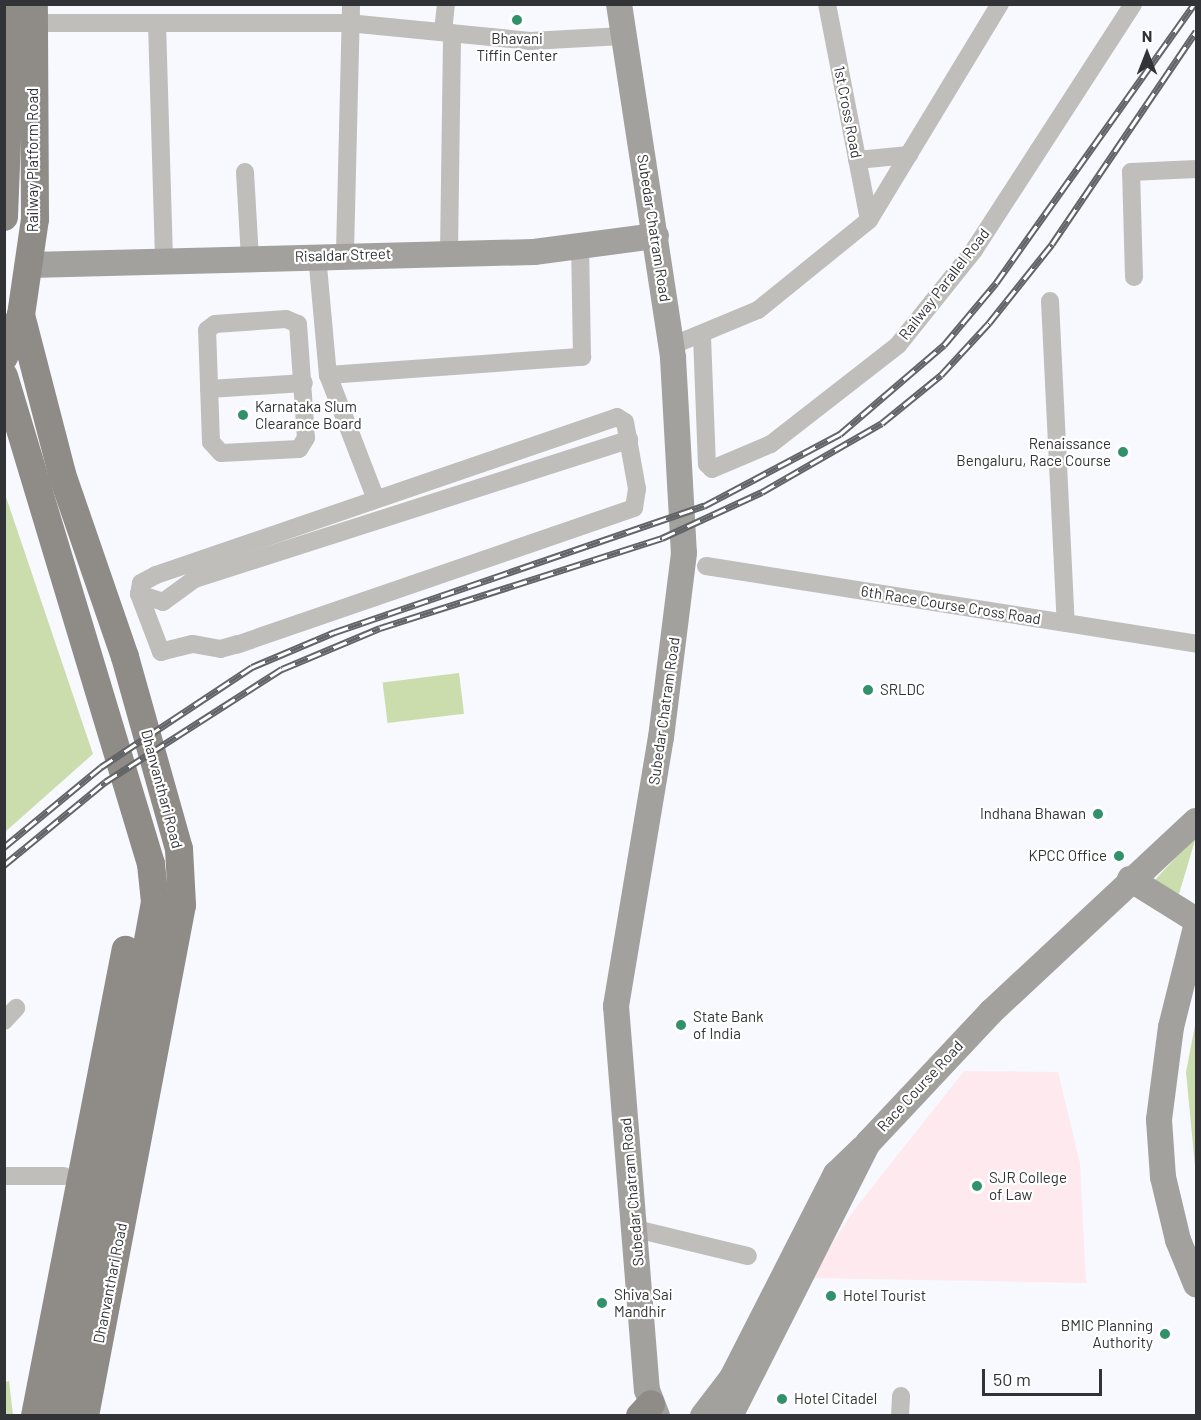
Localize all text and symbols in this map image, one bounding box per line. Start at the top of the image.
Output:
marker: Bhavani Tiffin Center [510,13,524,27]
north arrow [1117,24,1177,84]
text: N [1142,26,1152,45]
place label: Bhavani Tiffin Center [476,29,558,64]
street label: 1st Cross Road [830,64,866,160]
street label: Railway Platform Road [24,88,42,232]
street label: Subedar Chatram Road [633,153,675,303]
street label: Railway Parallel Road [895,225,993,343]
street label: Risaldar Street [294,244,392,266]
place label: Karnataka Slum Clearance Board [255,397,362,432]
marker: Karnataka Slum Clearance Board [236,408,250,422]
place label: Renaissance Bengaluru, Race Course [956,434,1111,469]
marker: Renaissance Bengaluru, Race Course [1116,445,1130,459]
street label: 6th Race Course Cross Road [860,582,1042,628]
street label: Subedar Chatram Road [645,636,683,786]
place label: SRLDC [880,681,925,699]
marker: SRLDC [861,683,875,697]
street label: Dhanvanthari Road [137,728,187,850]
place label: Indhana Bhawan [980,805,1086,823]
marker: Indhana Bhawan [1091,807,1105,821]
place label: KPCC Office [1029,847,1107,865]
marker: KPCC Office [1112,849,1126,863]
place label: State Bank of India [693,1007,764,1042]
marker: State Bank of India [674,1018,688,1032]
street label: Race Course Road [873,1037,967,1135]
street label: Subedar Chatram Road [617,1117,647,1267]
place label: SJR College of Law [989,1168,1067,1203]
marker: SJR College of Law [970,1179,984,1193]
street label: Dhanvanthari Road [89,1221,131,1345]
place label: Shiva Sai Mandhir [614,1285,673,1320]
place label: Hotel Tourist [843,1287,926,1305]
marker: Hotel Tourist [824,1289,838,1303]
marker: Shiva Sai Mandhir [595,1296,609,1310]
place label: BMIC Planning Authority [1061,1316,1153,1351]
marker: BMIC Planning Authority [1158,1327,1172,1341]
scale bar [985,1357,1105,1395]
text: 50 m [993,1368,1031,1390]
place label: Hotel Citadel [794,1390,877,1408]
marker: Hotel Citadel [775,1392,789,1406]

